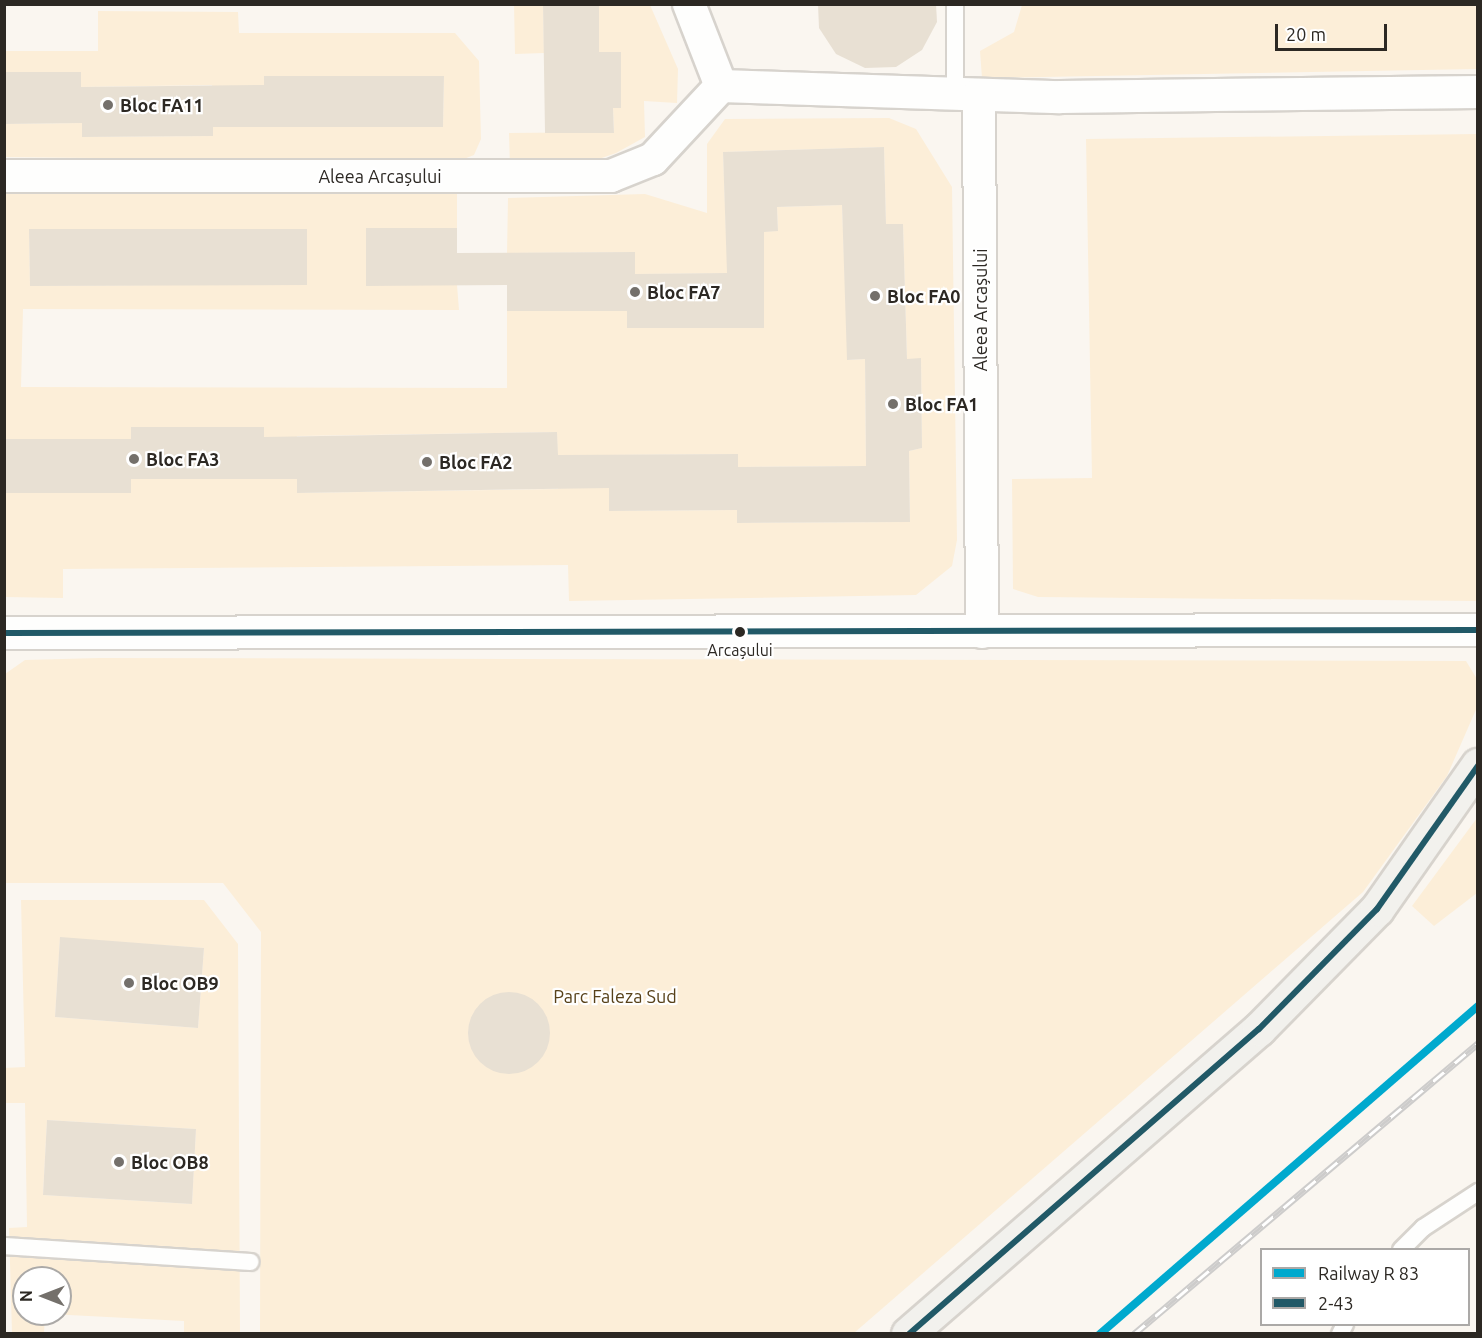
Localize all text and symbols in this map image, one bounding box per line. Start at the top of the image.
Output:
scale bar [1278,12,1390,50]
text: 20 m [1286,24,1326,44]
place label: Bloc FA11 [120,94,204,116]
marker: Bloc FA11 [101,98,115,112]
street label: Aleea Arcașului [318,165,442,187]
street label: Aleea Arcașului [969,248,991,372]
place label: Bloc FA7 [647,281,720,303]
marker: Bloc FA7 [628,285,642,299]
place label: Bloc FA0 [887,285,960,307]
marker: Bloc FA0 [868,289,882,303]
place label: Bloc FA1 [905,393,978,415]
marker: Bloc FA1 [886,397,900,411]
place label: Bloc FA3 [146,448,219,470]
place label: Bloc FA2 [439,451,512,473]
marker: Bloc FA3 [127,452,141,466]
marker: Bloc FA2 [420,455,434,469]
marker: Arcașului [734,626,746,638]
place label: Arcașului [707,640,773,660]
place label: Bloc OB9 [141,972,219,994]
marker: Bloc OB9 [122,976,136,990]
park label: Parc Faleza Sud [553,985,677,1007]
place label: Bloc OB8 [131,1151,209,1173]
marker: Bloc OB8 [112,1155,126,1169]
legend [1260,1248,1470,1326]
text: Railway R 83 [1318,1263,1419,1283]
north arrow [12,1266,72,1326]
text: N [17,1290,35,1302]
text: 2-43 [1318,1293,1354,1313]

